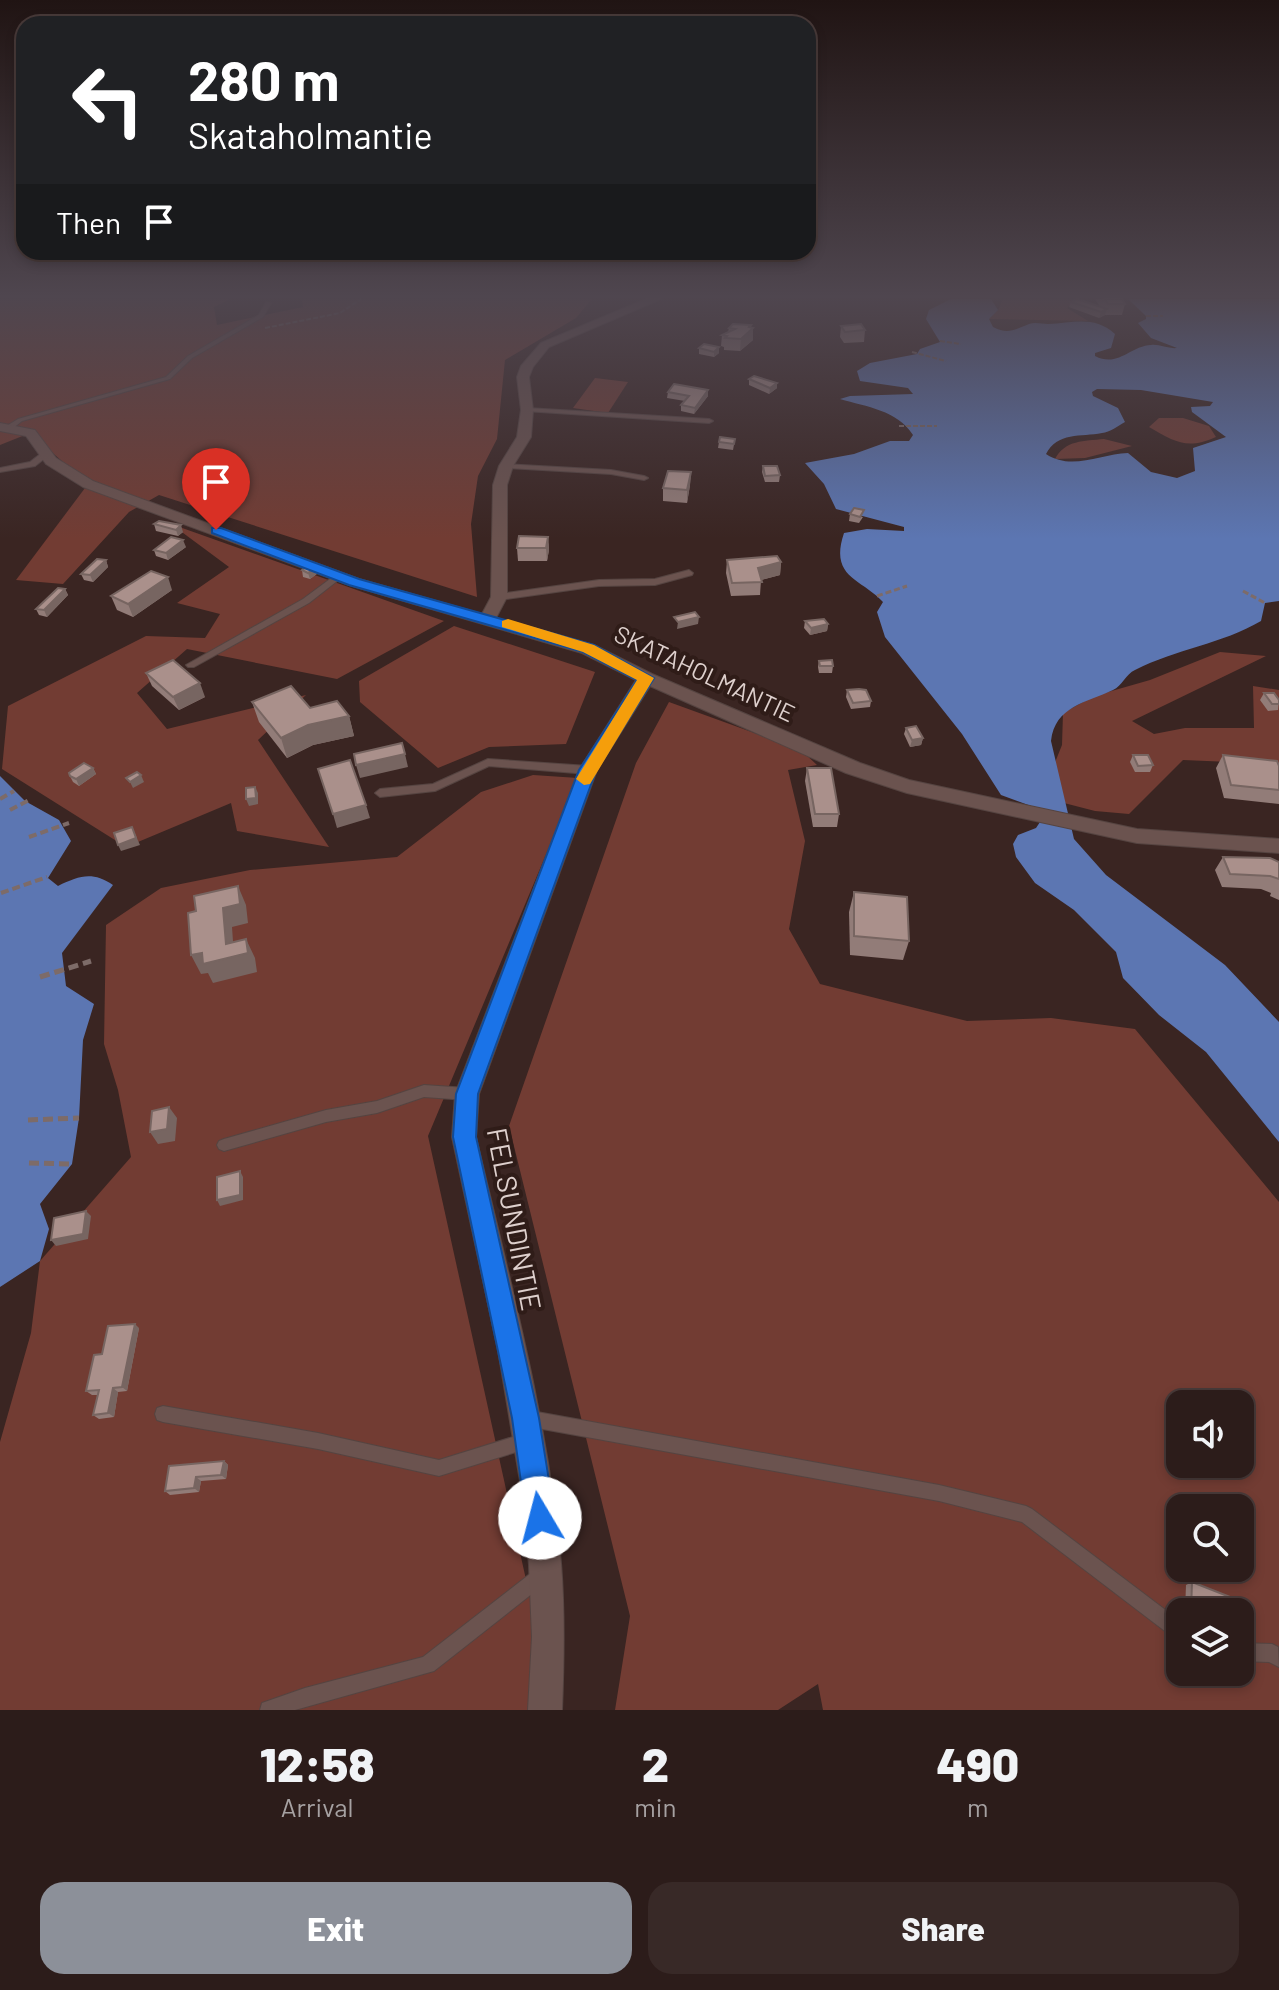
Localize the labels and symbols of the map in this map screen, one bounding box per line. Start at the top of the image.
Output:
pin [182,448,250,530]
street label: SKATAHOLMANTIE [610,618,800,728]
street label: FELSUNDINTIE [481,1125,549,1313]
position arrow [498,1476,582,1560]

